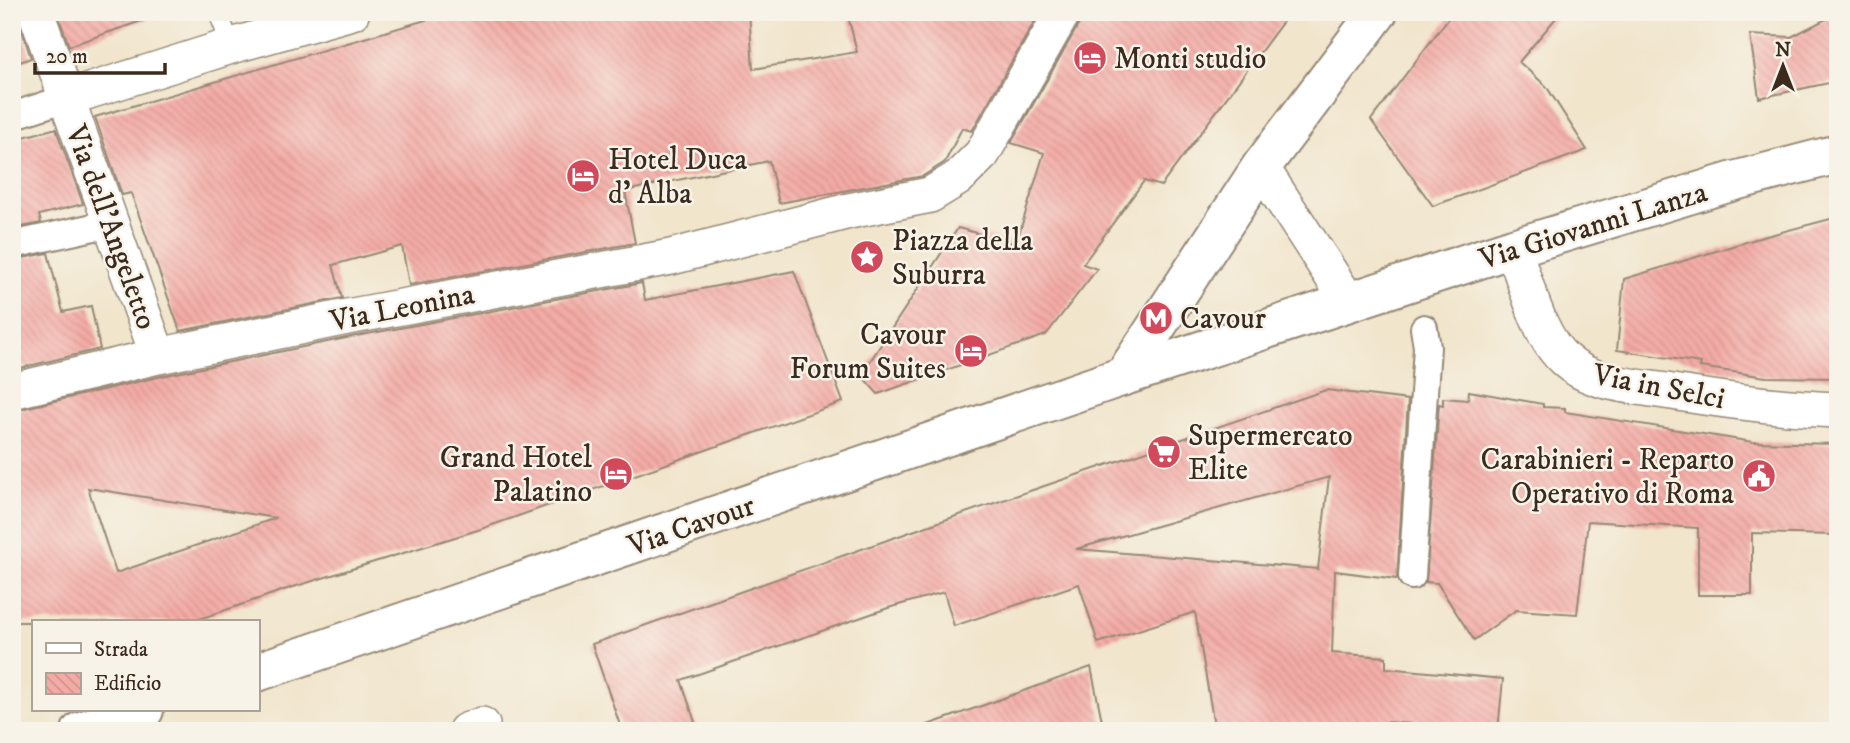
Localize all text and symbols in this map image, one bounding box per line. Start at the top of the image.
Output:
scale bar [35,32,164,76]
north arrow [1748,32,1818,102]
hotel icon: Monti studio [1071,39,1109,77]
text: N [1775,39,1791,62]
place label: Monti studio [1114,41,1266,78]
text: 20 m [46,44,88,70]
street label: Via dell'Angeletto [56,119,165,335]
place label: Hotel Duca d' Alba [608,142,748,213]
hotel icon: Hotel Duca d' Alba [564,157,602,195]
street label: Via Giovanni Lanza [1474,174,1712,279]
place label: Piazza della Suburra [892,223,1033,294]
place icon: Piazza della Suburra [848,238,886,276]
street label: Via Leonina [326,276,478,341]
metro station icon: Cavour [1137,299,1175,337]
place label: Cavour [1180,301,1266,338]
place label: Cavour Forum Suites [790,317,946,388]
hotel icon: Cavour Forum Suites [952,332,990,370]
street label: Via in Selci [1589,356,1728,418]
place label: Supermercato Elite [1188,418,1353,489]
supermarket icon: Supermercato Elite [1145,433,1183,471]
place label: Grand Hotel Palatino [440,440,592,511]
place label: Carabinieri - Reparto Operativo di Roma [1480,442,1734,513]
hotel icon: Grand Hotel Palatino [597,455,635,493]
public building icon: Carabinieri - Reparto Operativo di Roma [1740,457,1778,495]
street label: Via Cavour [622,488,760,566]
legend [32,620,259,712]
text: Strada [94,637,148,663]
text: Edificio [94,671,161,697]

